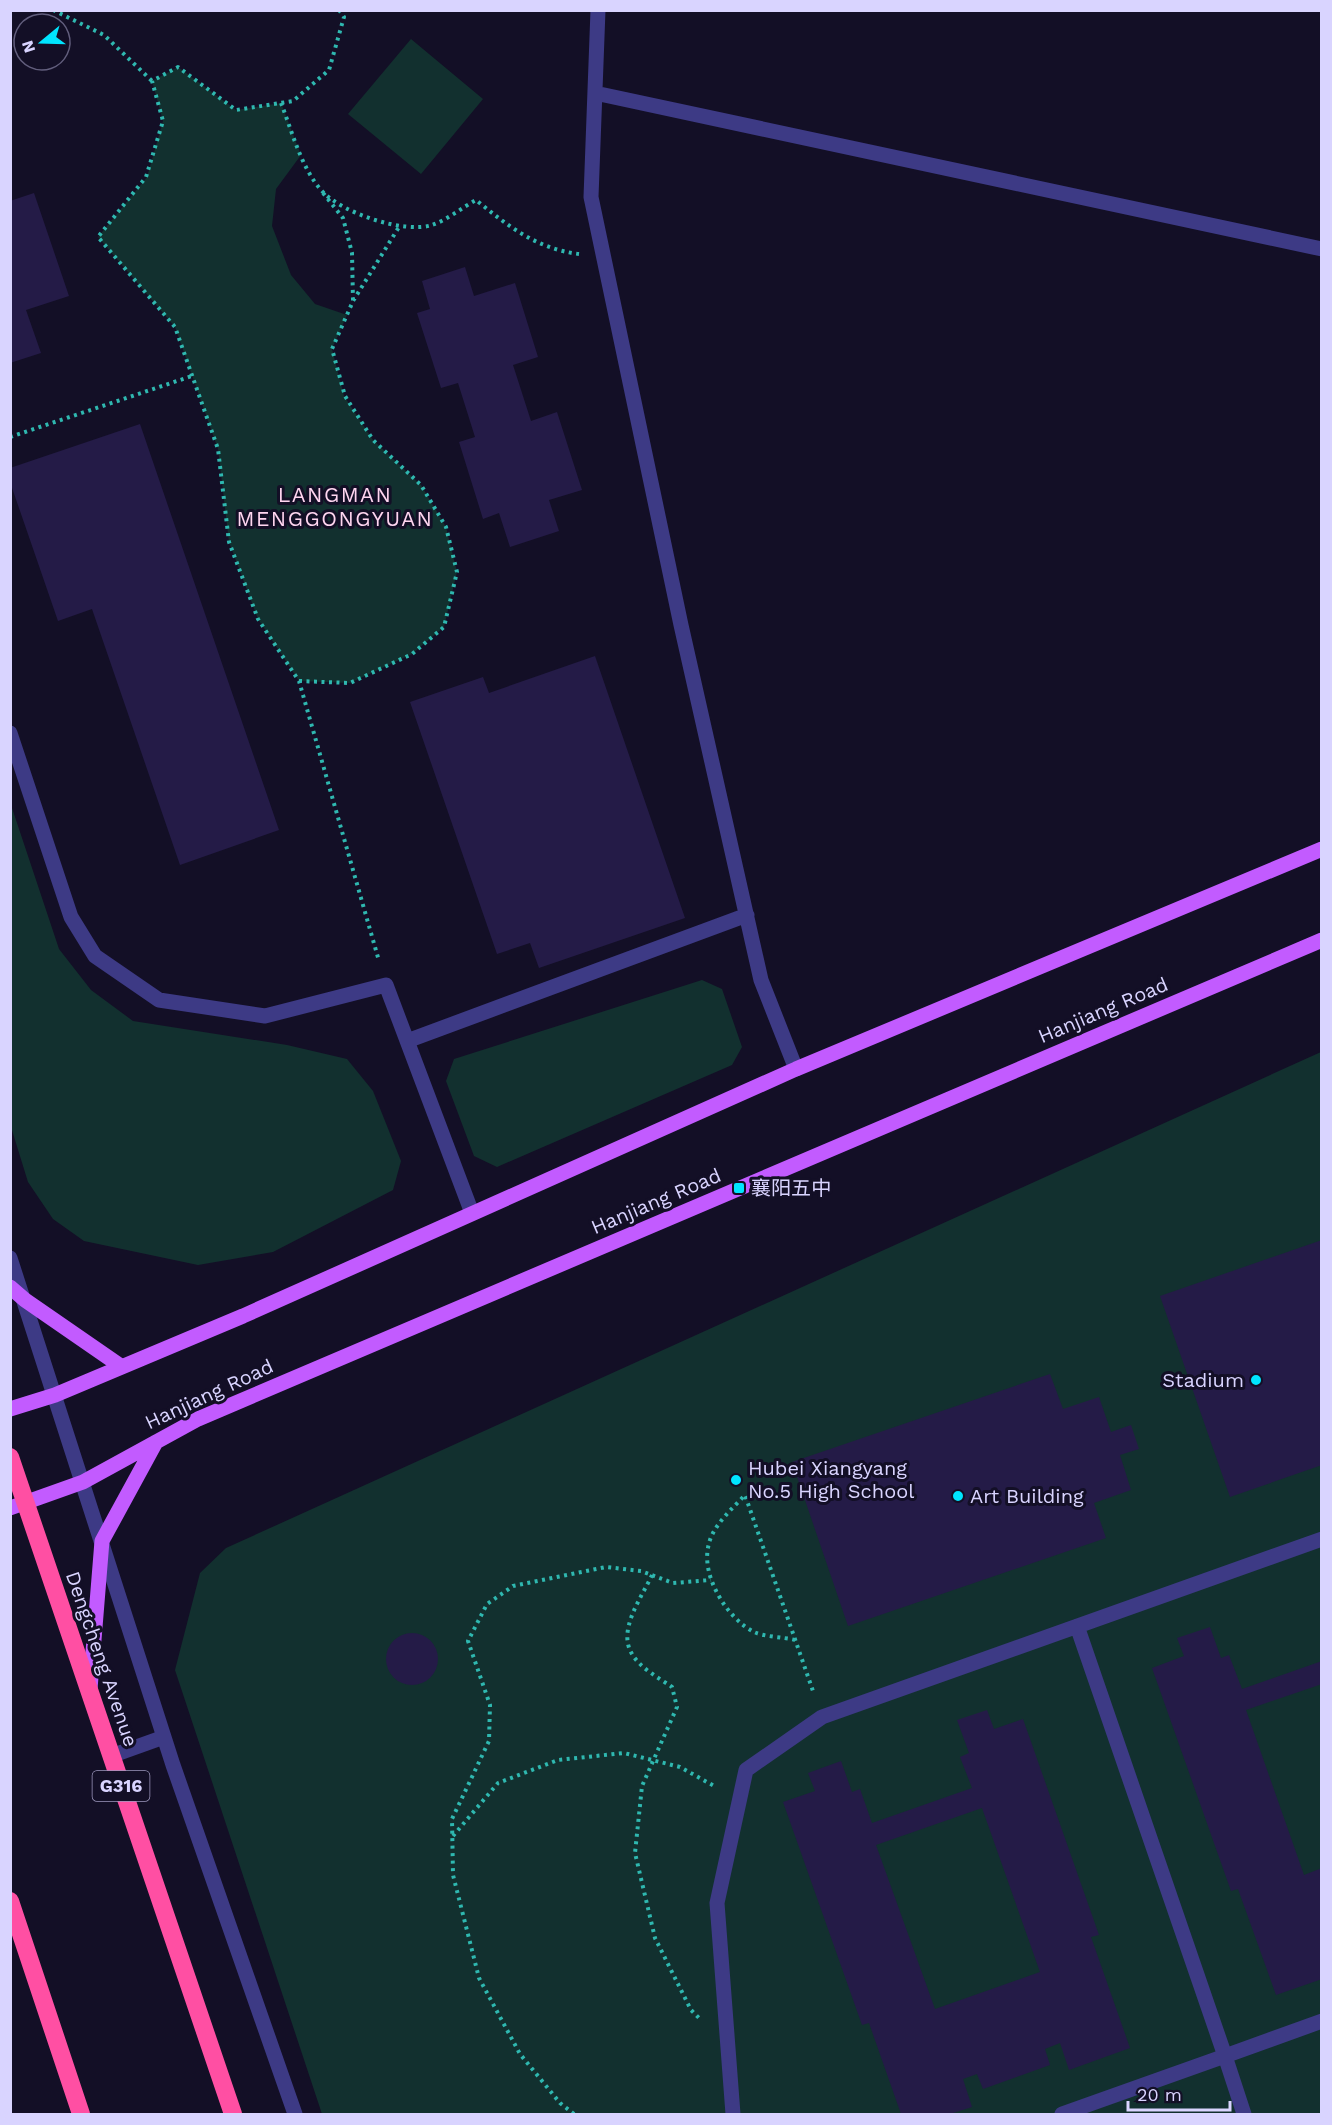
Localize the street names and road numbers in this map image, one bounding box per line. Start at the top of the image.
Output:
street label: Hanjiang Road [1034,972,1172,1048]
street label: Hanjiang Road [587,1163,725,1239]
street label: Hanjiang Road [141,1354,277,1434]
street label: Dengcheng Avenue [61,1568,143,1750]
road number: G316 [92,1771,150,1801]

